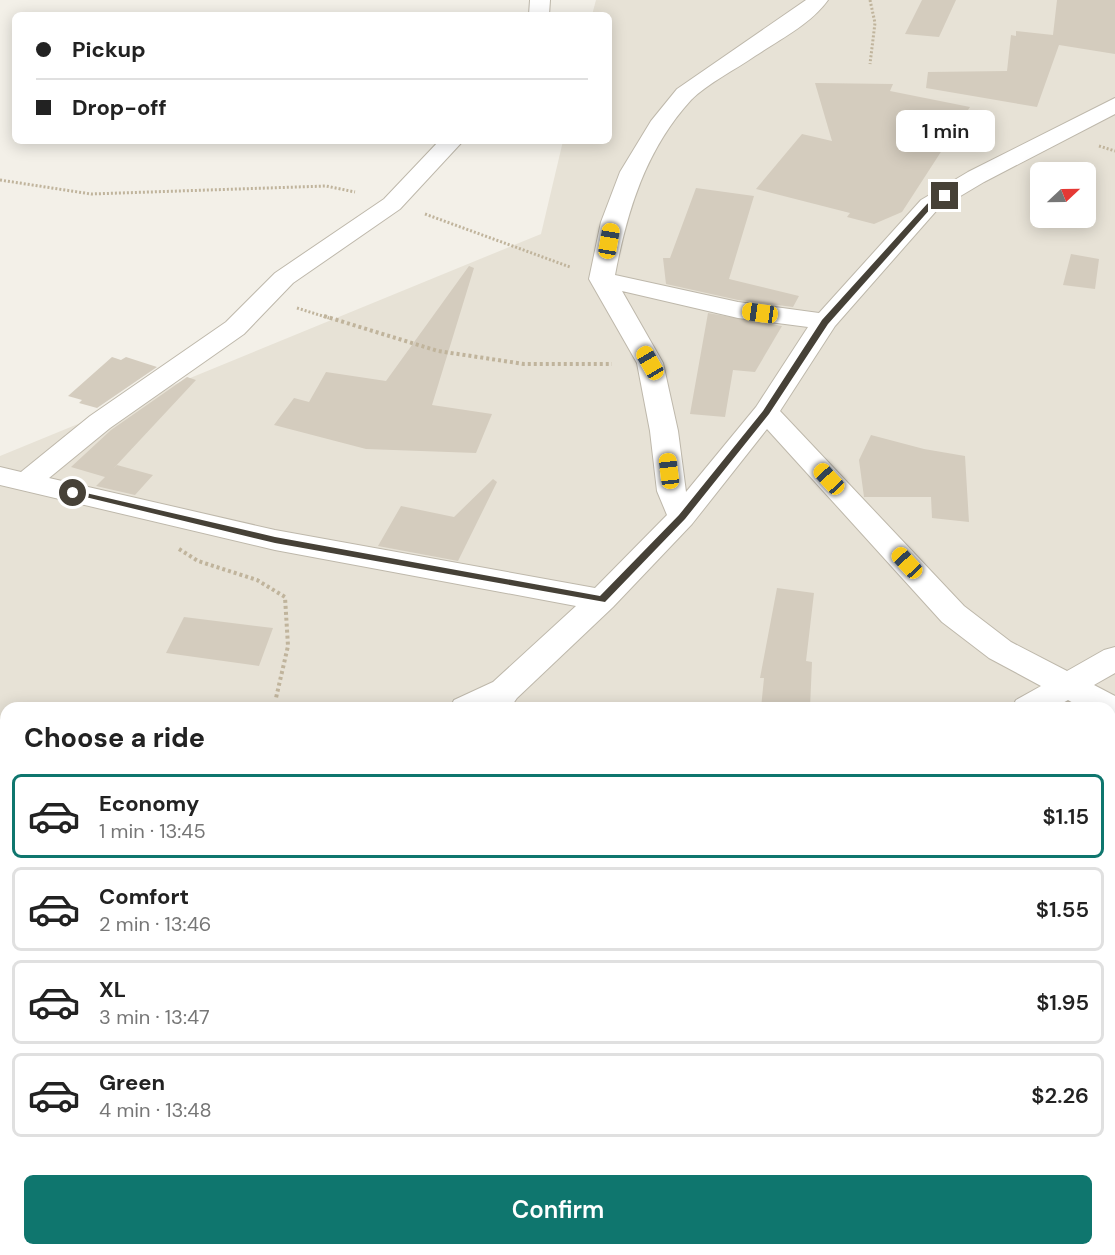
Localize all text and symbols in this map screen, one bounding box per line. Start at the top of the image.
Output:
text: Pickup [72,35,146,64]
text: Drop-off [72,93,167,122]
callout: 1 min [896,109,994,151]
text: 1 min [922,118,969,144]
north arrow [1030,162,1096,228]
map controls [1030,162,1096,228]
route end [931,182,958,209]
car [597,222,621,260]
car [741,302,779,324]
car [633,343,667,383]
car [658,452,680,490]
car [810,460,848,498]
route start [59,479,86,506]
car [888,544,926,582]
text: Choose a ride [24,720,205,755]
icon: car [27,789,81,843]
text: Economy [99,789,199,818]
text: $1.15 [1042,802,1089,831]
text: 1 min · 13:45 [99,818,206,844]
icon: car [27,882,81,936]
text: Comfort [99,882,189,911]
text: $1.55 [1036,895,1089,924]
text: 2 min · 13:46 [99,911,211,937]
icon: car [27,975,81,1029]
text: XL [99,975,126,1004]
text: $1.95 [1036,988,1089,1017]
text: 3 min · 13:47 [99,1004,210,1030]
icon: car [27,1068,81,1122]
text: Green [99,1068,165,1097]
text: $2.26 [1031,1081,1089,1110]
text: 4 min · 13:48 [99,1097,212,1123]
button: Confirm [24,1175,1092,1244]

